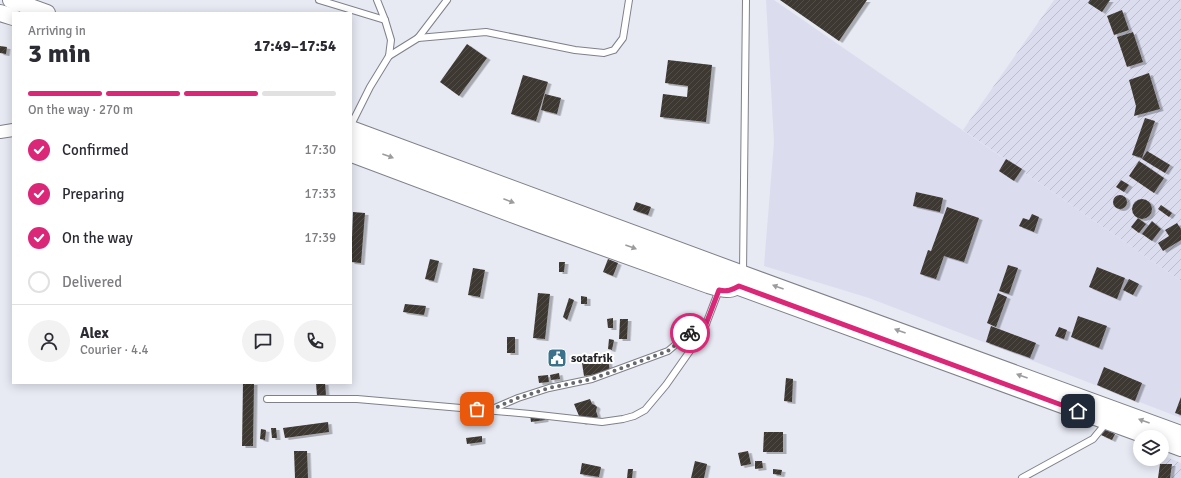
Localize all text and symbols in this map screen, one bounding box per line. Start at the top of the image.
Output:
text: Arriving in [28,23,86,39]
text: 17:49–17:54 [254,37,336,55]
text: 3 min [28,38,91,70]
text: On the way · 270 m [28,102,133,118]
icon: check [28,139,50,161]
text: Confirmed [62,141,129,159]
text: 17:30 [304,142,336,158]
one-way arrow [382,153,394,159]
icon: check [28,183,50,205]
text: Preparing [62,185,125,203]
text: 17:33 [304,186,336,202]
one-way arrow [504,199,516,205]
icon: check [28,227,50,249]
text: On the way [62,229,133,247]
text: 17:39 [304,230,336,246]
one-way arrow [625,244,637,250]
text: Delivered [62,273,122,291]
one-way arrow [772,284,784,290]
courier [670,313,710,353]
button: person [28,320,70,362]
button: chat [242,320,284,362]
button: phone [294,320,336,362]
icon: bike [679,322,701,344]
text: Alex [80,324,109,342]
one-way arrow [894,328,906,334]
text: Courier · 4.4 [80,342,149,358]
public building icon: sotafrik [546,347,568,369]
place label: sotafrik [571,351,613,366]
one-way arrow [1016,372,1028,378]
pin [460,392,494,426]
pin [1061,394,1095,428]
icon: bag [466,398,488,420]
icon: home [1067,400,1089,422]
one-way arrow [1138,417,1150,423]
map controls [1133,430,1169,466]
button: layers [1133,430,1169,466]

